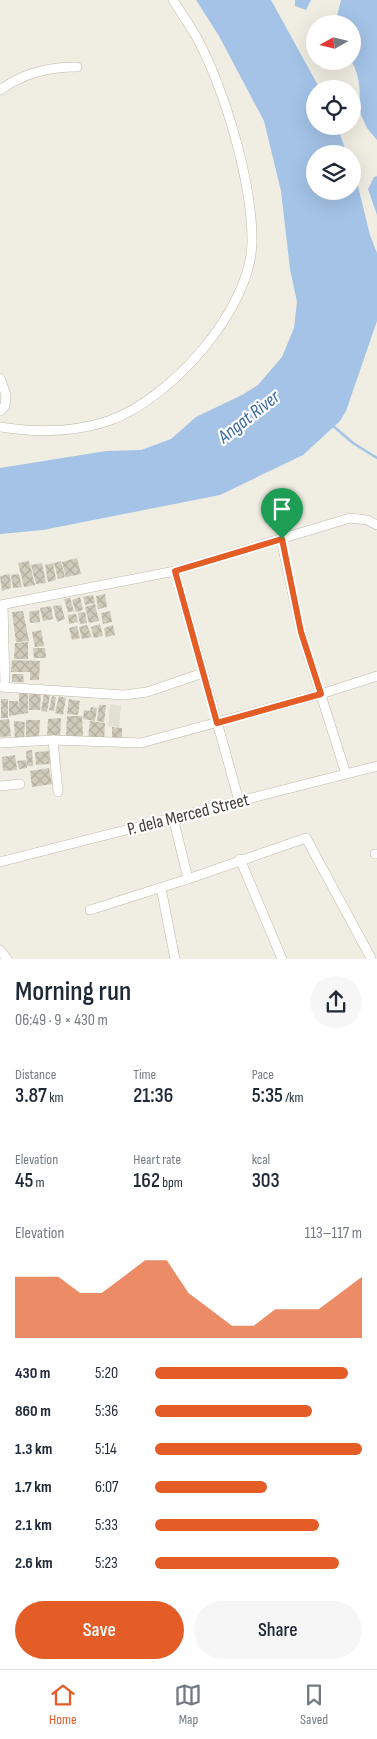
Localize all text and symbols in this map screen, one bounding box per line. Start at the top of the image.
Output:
north arrow [306,15,361,70]
map controls [306,15,361,200]
button: locate [306,80,361,135]
button: layers [306,145,361,200]
water label: Angat River [213,386,285,449]
pin [261,488,303,539]
icon: arrive [268,495,296,523]
street label: P. dela Merced Street [125,789,252,840]
text: Morning run [15,975,131,1008]
button: share [310,976,362,1028]
text: 06:49 · 9 × 430 m [15,1011,108,1030]
text: Distance [15,1066,56,1083]
text: Time [133,1066,156,1083]
text: Pace [252,1066,274,1083]
text: 3.87 [15,1083,47,1108]
text: 21:36 [133,1083,173,1108]
text: 5:35 [252,1083,283,1108]
text: km [47,1089,63,1106]
text: /km [283,1089,303,1106]
text: Elevation [15,1151,58,1168]
text: Heart rate [133,1151,181,1168]
text: kcal [252,1151,270,1168]
text: 45 [15,1168,33,1193]
text: 162 [133,1168,160,1193]
text: 303 [252,1168,280,1193]
text: m [33,1174,45,1191]
text: bpm [160,1174,183,1191]
text: Elevation [15,1224,64,1243]
text: 113–117 m [305,1224,362,1243]
text: 430 m [15,1364,50,1383]
text: 5:20 [95,1364,118,1383]
text: 860 m [15,1402,51,1421]
text: 5:36 [95,1402,118,1421]
text: 1.3 km [15,1440,52,1459]
text: 5:14 [95,1440,117,1459]
text: 1.7 km [15,1478,52,1497]
text: 6:07 [95,1478,119,1497]
text: 2.1 km [15,1516,52,1535]
text: 5:33 [95,1516,118,1535]
text: 2.6 km [15,1554,53,1573]
text: 5:23 [95,1554,118,1573]
button: Save [15,1601,184,1659]
button: Share [194,1601,362,1659]
tab: Home [49,1681,77,1728]
tab: Map [174,1681,202,1728]
tab: Saved [300,1681,328,1728]

